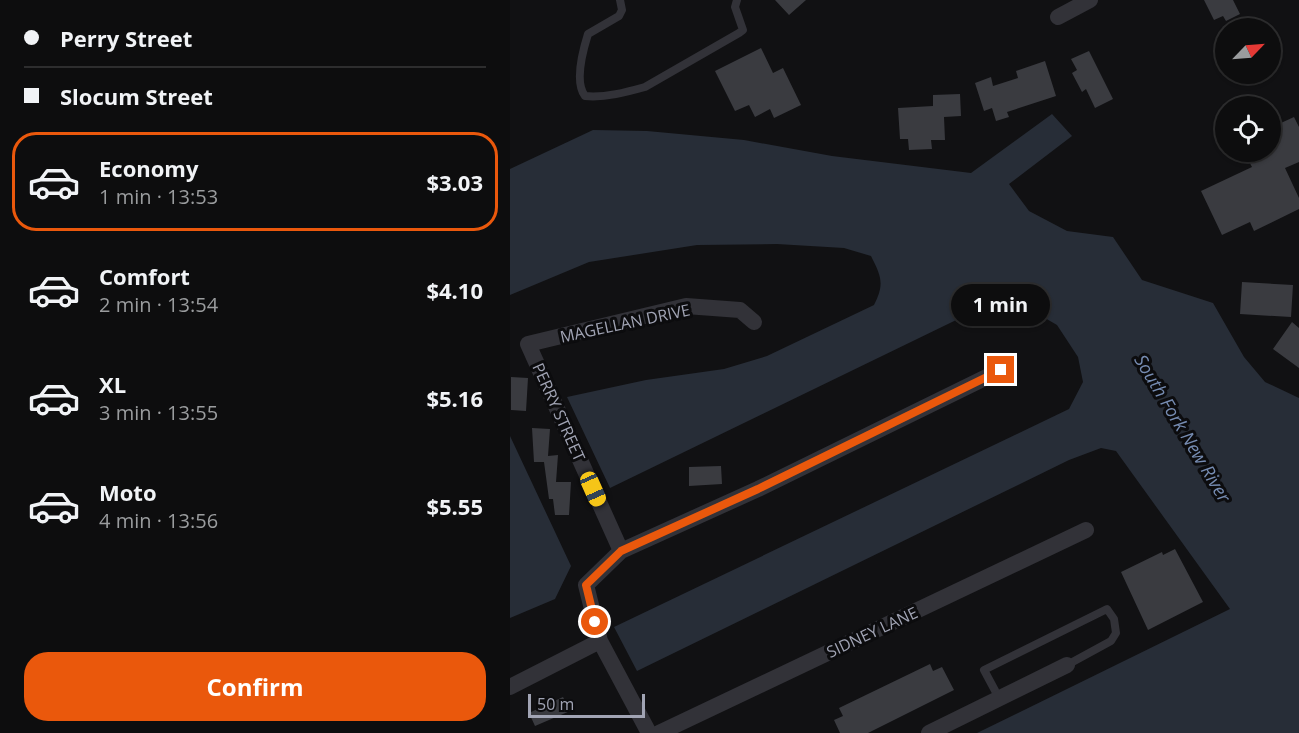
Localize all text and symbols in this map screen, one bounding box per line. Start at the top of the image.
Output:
north arrow [1215,18,1281,84]
map controls [1215,18,1281,162]
text: Perry Street [60,23,192,53]
text: Slocum Street [60,81,213,111]
button: locate [1215,96,1281,162]
text: Economy [99,153,198,183]
icon: car [27,155,81,209]
text: $3.03 [426,167,483,197]
text: 1 min · 13:53 [99,183,218,210]
text: Comfort [99,261,190,291]
icon: car [27,263,81,317]
text: $4.10 [426,275,483,305]
callout: 1 min [952,283,1050,325]
text: 2 min · 13:54 [99,291,218,318]
text: 1 min [973,291,1028,318]
street label: MAGELLAN DRIVE [558,298,692,348]
water label: South Fork New River [1129,350,1237,507]
route end [987,356,1014,383]
street label: PERRY STREET [528,359,591,465]
text: XL [99,369,126,399]
icon: car [27,371,81,425]
text: $5.16 [426,383,483,413]
text: 3 min · 13:55 [99,399,218,426]
car [577,469,609,509]
text: Moto [99,477,157,507]
icon: car [27,479,81,533]
text: $5.55 [426,491,483,521]
text: 4 min · 13:56 [99,507,218,534]
street label: SIDNEY LANE [823,601,921,663]
route start [581,608,608,635]
button: Confirm [24,652,486,721]
scale bar [528,691,645,718]
text: 50 m [537,693,574,715]

